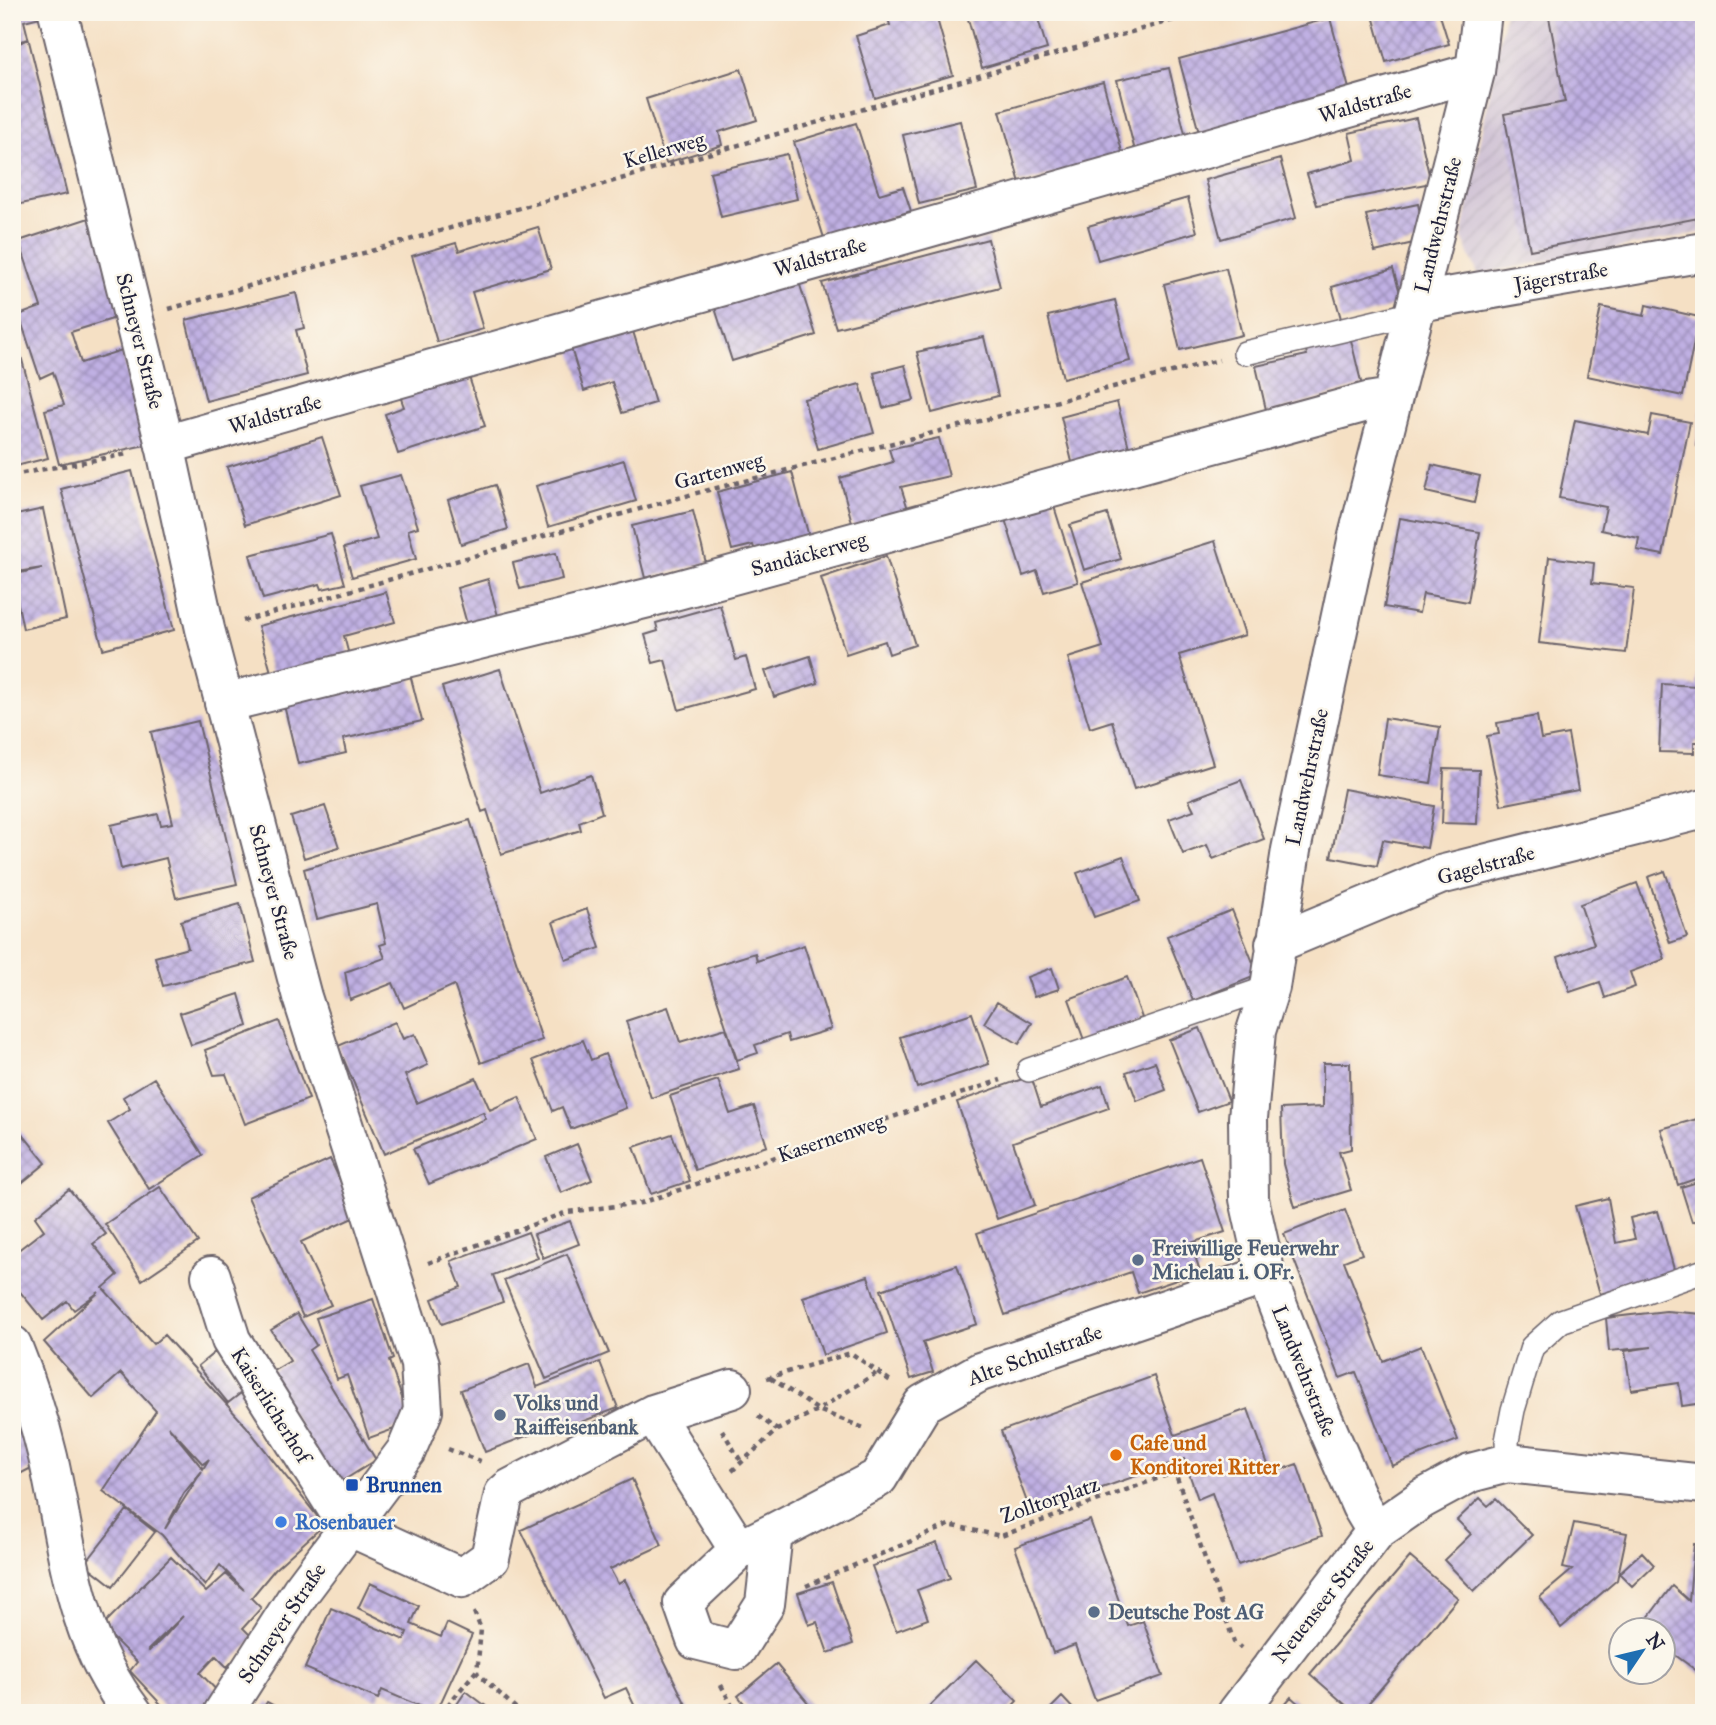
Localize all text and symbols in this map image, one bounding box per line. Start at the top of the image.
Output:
street label: Waldstraße [1316,77,1415,129]
street label: Kellerweg [620,126,708,174]
street label: Landwehrstraße [1409,154,1468,296]
street label: Waldstraße [771,231,870,283]
street label: Jägerstraße [1510,256,1610,298]
street label: Schneyer Straße [111,270,170,412]
street label: Waldstraße [226,388,325,440]
street label: Gartenweg [671,447,767,495]
street label: Sandäckerweg [748,526,870,582]
street label: Landwehrstraße [1280,706,1334,848]
street label: Schneyer Straße [243,821,305,963]
street label: Gagelstraße [1434,839,1538,890]
street label: Kasernenweg [774,1108,888,1168]
place label: Freiwillige Feuerwehr Michelau i. OFr. [1152,1235,1340,1285]
marker: Freiwillige Feuerwehr Michelau i. OFr. [1130,1252,1146,1268]
street label: Landwehrstraße [1266,1301,1342,1441]
street label: Alte Schulstraße [963,1319,1106,1392]
street label: Kaiserlicherhof [225,1342,318,1470]
place label: Volks und Raiffeisenbank [513,1390,640,1440]
marker: Volks und Raiffeisenbank [492,1407,508,1423]
place label: Cafe und Konditorei Ritter [1130,1430,1281,1480]
marker: Cafe und Konditorei Ritter [1108,1447,1124,1463]
street label: Zolltorplatz [997,1471,1103,1529]
place label: Brunnen [366,1472,442,1498]
marker: Brunnen [344,1477,360,1493]
place label: Rosenbauer [295,1509,396,1535]
marker: Rosenbauer [273,1514,289,1530]
street label: Neuenseer Straße [1266,1533,1380,1668]
street label: Schneyer Straße [232,1558,332,1688]
place label: Deutsche Post AG [1108,1599,1265,1625]
marker: Deutsche Post AG [1086,1604,1102,1620]
north arrow [1608,1616,1678,1686]
text: N [1641,1628,1670,1655]

